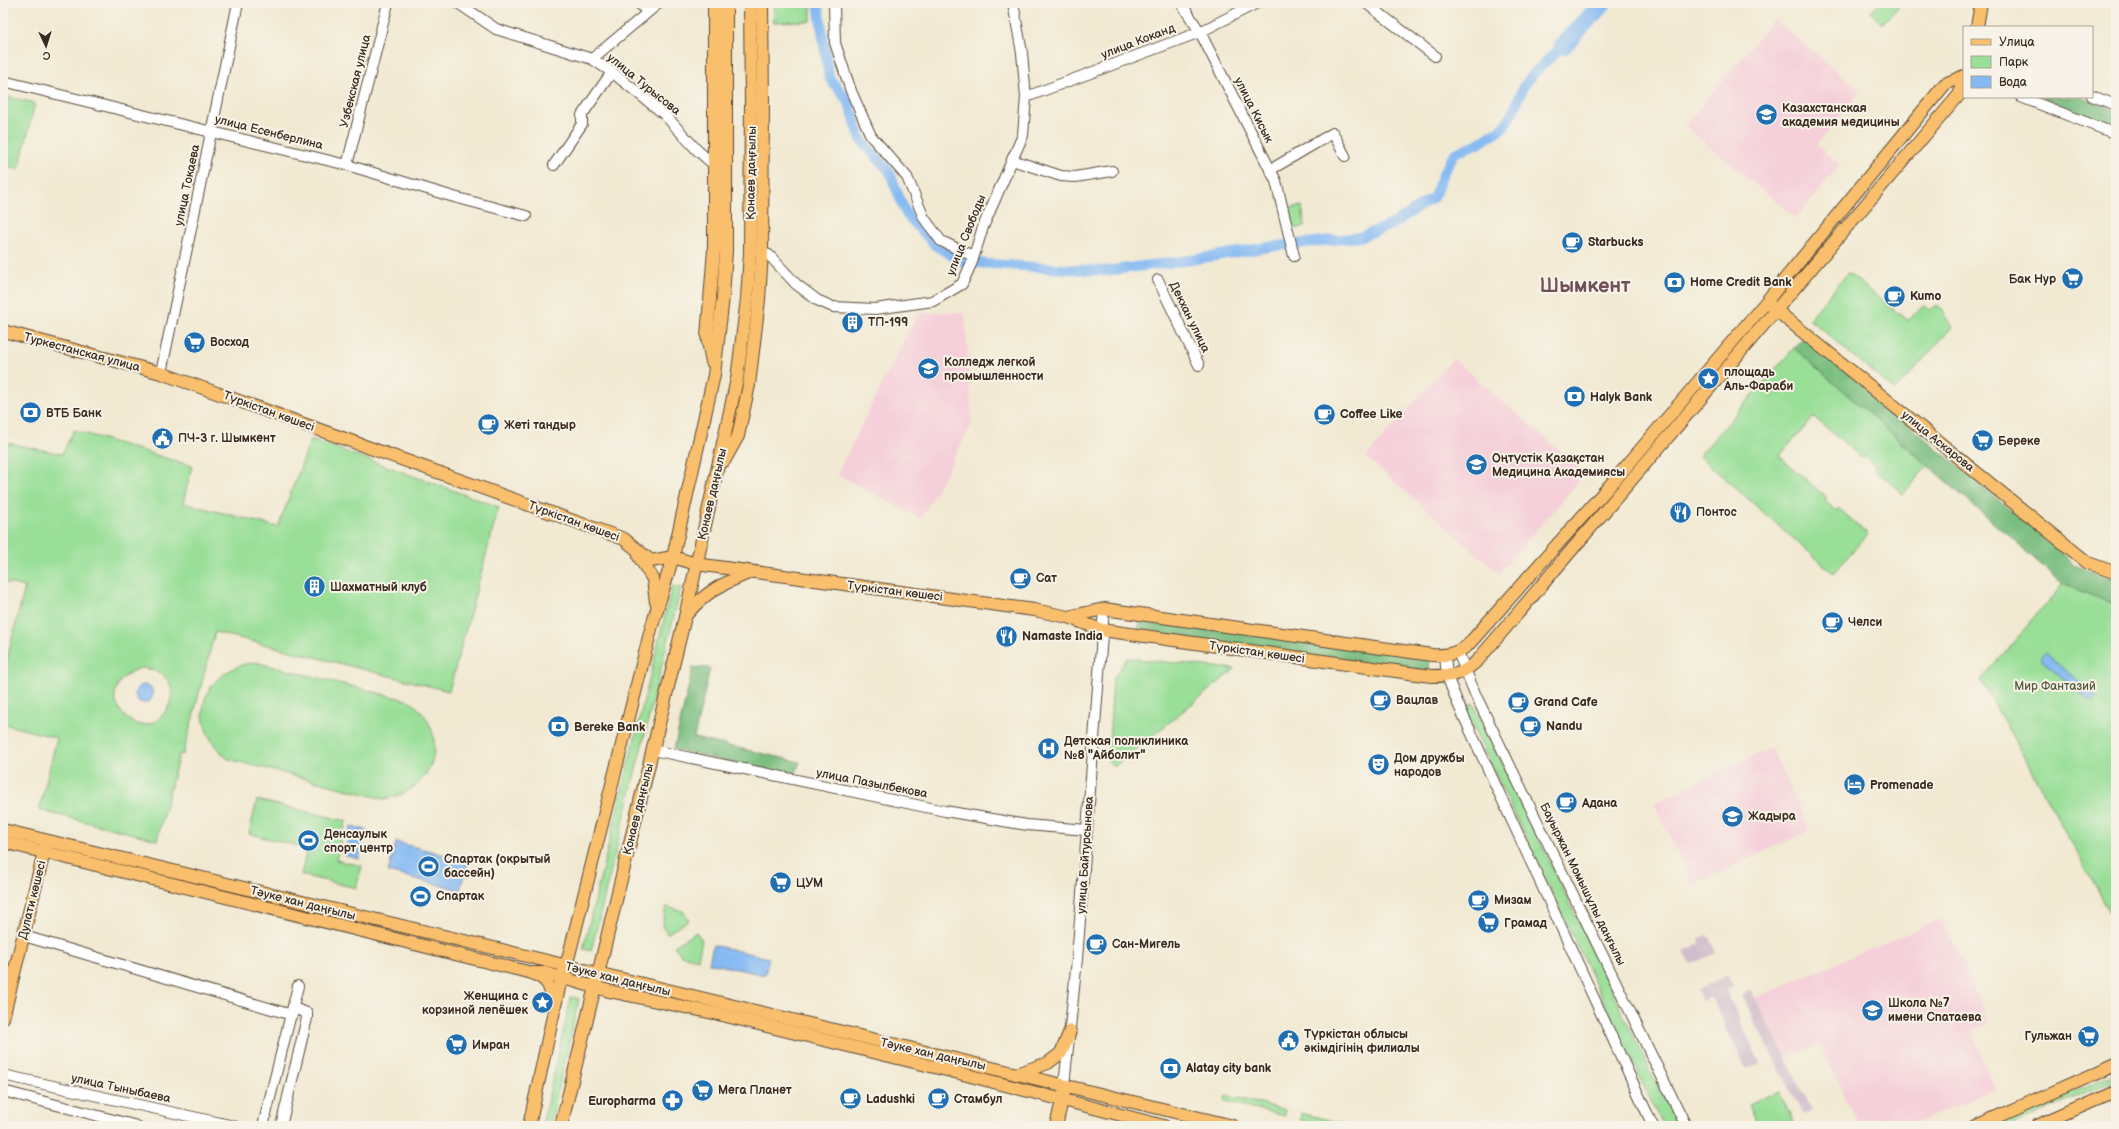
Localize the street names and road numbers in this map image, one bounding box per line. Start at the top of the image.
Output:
street label: улица Коканд [1099,20,1178,62]
street label: Узбекская улица [337,33,374,129]
street label: улица Турысова [604,50,683,118]
street label: улица Кисык [1231,75,1277,146]
street label: улица Есенберлина [213,112,325,153]
street label: Қонаев даңғылы [743,126,760,220]
street label: улица Токаева [172,143,203,227]
street label: улица Свободы [943,193,989,278]
street label: Декхан улица [1166,279,1213,355]
street label: Туркестанская улица [22,330,142,375]
street label: Түркістан көшесі [221,388,317,435]
street label: улица Аскарова [1898,407,1977,475]
street label: Қонаев даңғылы [695,447,730,541]
street label: Түркістан көшесі [526,498,622,545]
street label: Түркістан көшесі [846,578,944,605]
street label: Түркістан көшесі [1208,638,1306,667]
street label: Қонаев даңғылы [620,762,657,856]
street label: улица Пазылбекова [815,765,929,802]
street label: улица Байтурсынова [1074,796,1097,914]
street label: Бауыржан Момышұлы даңғылы [1537,800,1629,968]
street label: Дулати көшесі [15,859,50,941]
street label: Тәуке хан даңғылы [249,883,357,924]
street label: Тәуке хан даңғылы [564,959,672,1000]
street label: Тәуке хан даңғылы [879,1035,987,1074]
street label: улица Тыныбаева [70,1071,172,1106]

